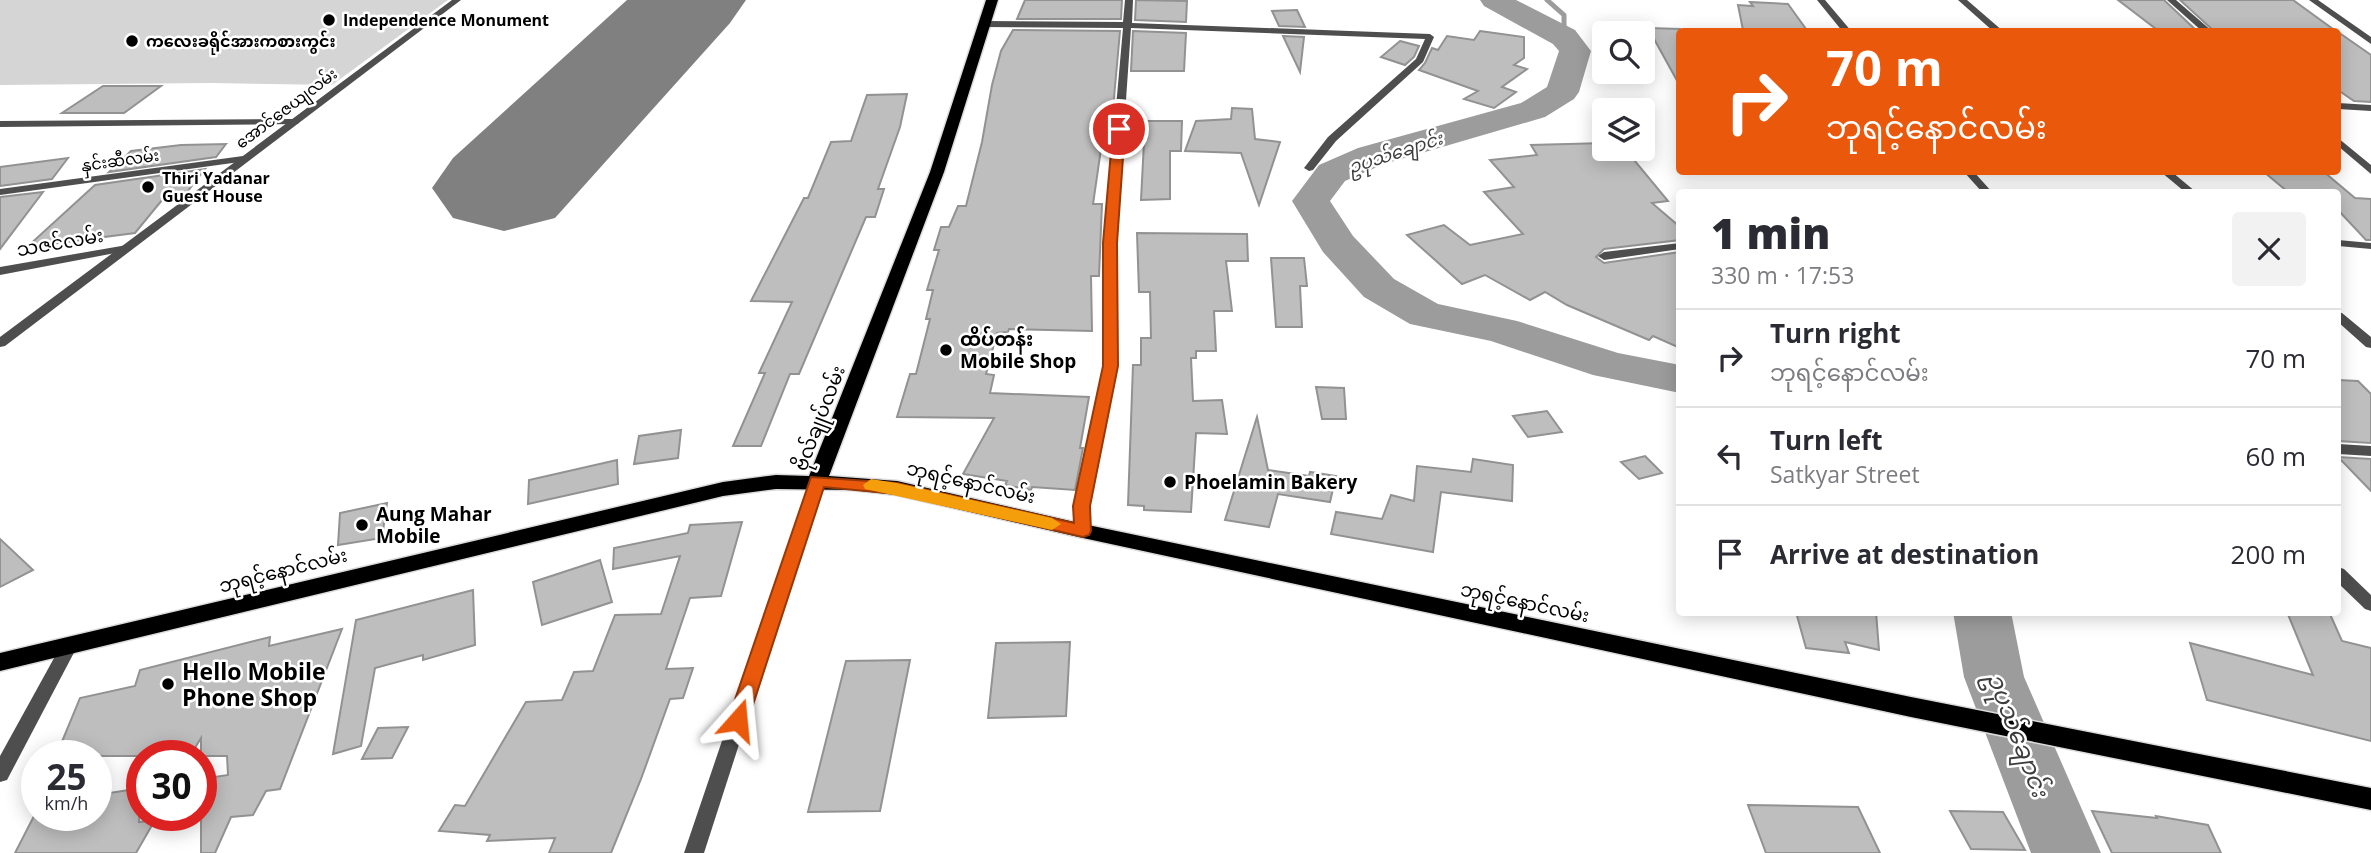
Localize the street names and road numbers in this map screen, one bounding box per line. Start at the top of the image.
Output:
street label: အောင်ဇေယျလမ်း [231,63,343,156]
street label: နှင်းဆီလမ်း [80,144,161,180]
street label: သဇင်လမ်း [14,221,105,262]
street label: ဗိုလ်ချုပ်လမ်း [786,361,855,476]
street label: ဘုရင့်နောင်လမ်း [903,454,1038,513]
street label: ဘုရင့်နောင်လမ်း [216,541,351,602]
street label: ဘုရင့်နောင်လမ်း [1457,575,1592,632]

